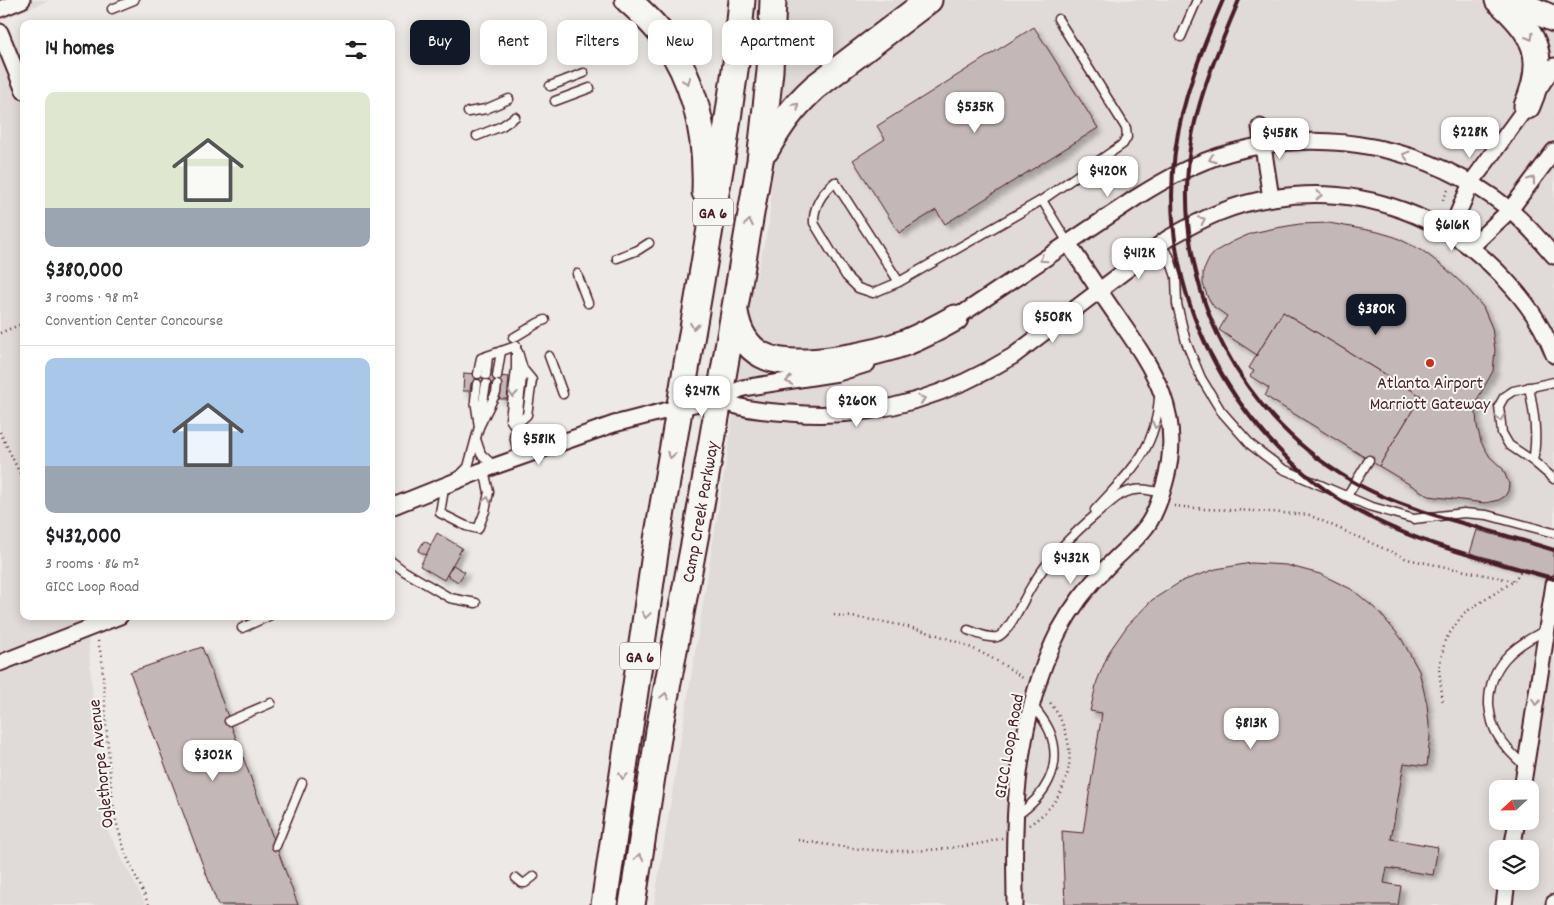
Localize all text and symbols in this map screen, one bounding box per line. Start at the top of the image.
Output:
chip: Buy [410,20,470,65]
chip: Rent [480,20,547,65]
chip: Filters [557,20,638,65]
chip: New [648,20,712,65]
chip: Apartment [722,20,833,65]
one-way arrow [1523,31,1533,40]
text: 14 homes [45,35,115,65]
icon: filters [342,36,370,64]
one-way arrow [681,76,692,85]
pin: $535K [940,92,1010,134]
text: $535K [956,96,994,119]
one-way arrow [790,102,799,111]
pin: $228K [1435,116,1505,159]
pin: $458K [1245,118,1315,160]
text: $228K [1452,121,1488,144]
text: $458K [1262,122,1298,145]
icon: home [163,125,253,215]
one-way arrow [1402,151,1411,161]
one-way arrow [1208,153,1217,163]
pin: $420K [1073,156,1143,198]
text: $420K [1089,160,1127,183]
one-way arrow [1526,176,1535,186]
one-way arrow [1316,190,1324,200]
road number: GA 6 [693,198,733,226]
pin: $616K [1417,210,1487,252]
text: $616K [1435,214,1469,237]
one-way arrow [1196,216,1205,226]
one-way arrow [744,219,754,228]
pin: $412K [1104,238,1174,280]
text: $412K [1123,242,1155,265]
one-way arrow [1039,253,1048,263]
text: $380,000 [45,257,123,287]
text: 3 rooms · 98 m² [45,287,139,310]
pin: $380K [1341,294,1411,336]
text: $380K [1357,298,1395,321]
pin: $508K [1018,302,1088,344]
text: $508K [1034,306,1072,329]
text: Convention Center Concourse [45,310,223,333]
one-way arrow [689,321,699,330]
marker: Atlanta Airport Marriott Gateway [1424,357,1436,369]
place label: Atlanta Airport Marriott Gateway [1370,372,1491,418]
one-way arrow [785,375,793,386]
pin: $247K [667,376,737,418]
text: $247K [684,380,720,403]
pin: $260K [822,386,892,428]
icon: home [163,390,253,480]
one-way arrow [508,390,519,398]
text: $260K [837,390,877,413]
one-way arrow [917,394,925,404]
one-way arrow [1494,414,1505,422]
one-way arrow [1151,420,1161,428]
pin: $581K [504,424,574,466]
text: $581K [523,428,555,451]
street label: Camp Creek Parkway [677,439,727,585]
one-way arrow [667,451,677,459]
one-way arrow [481,495,492,504]
text: $432,000 [45,523,121,553]
pin: $432K [1036,542,1106,585]
text: $432K [1053,547,1089,570]
text: 3 rooms · 86 m² [45,553,139,576]
text: GICC Loop Road [45,576,139,599]
one-way arrow [641,612,652,620]
road number: GA 6 [620,642,660,669]
one-way arrow [660,692,670,701]
street label: GICC Loop Road [989,692,1032,801]
one-way arrow [1531,697,1541,706]
street label: Oglethorpe Avenue [83,698,122,829]
pin: $813K [1216,708,1286,750]
text: $813K [1235,712,1267,735]
pin: $302K [178,740,248,782]
text: $302K [194,744,232,767]
one-way arrow [618,772,628,781]
north arrow [1489,780,1539,830]
map controls [1489,780,1539,890]
button: layers [1489,840,1539,890]
one-way arrow [633,852,643,861]

